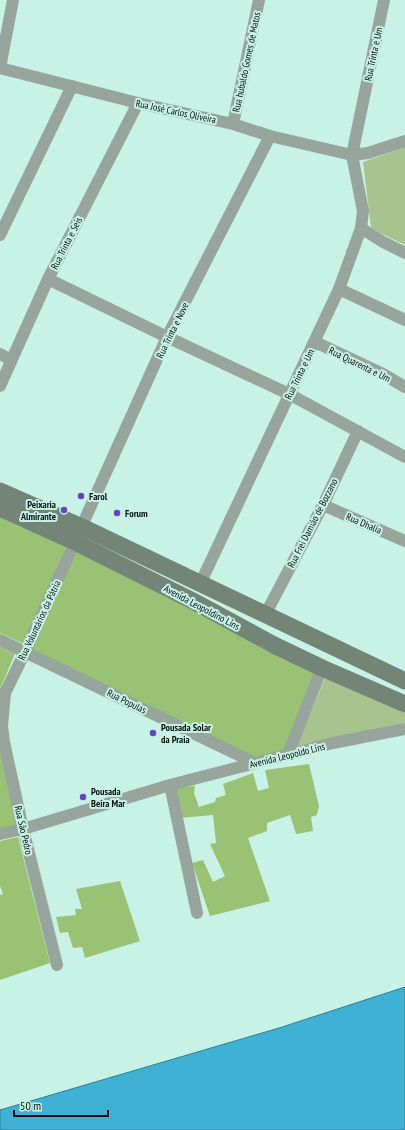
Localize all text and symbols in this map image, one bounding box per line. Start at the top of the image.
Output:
street label: Rua hubaldo Gomes de Matos [230,10,264,113]
street label: Rua Trinta e Um [361,26,386,82]
street label: Rua José Carlos Oliveira [135,97,217,126]
street label: Rua Trinta e Seis [48,214,85,272]
street label: Rua Trinta e Nove [153,300,192,360]
street label: Rua Quarenta e Um [327,344,393,385]
street label: Rua Trinta e Um [282,347,317,402]
street label: Rua Frei Damião de Bozzano [284,476,341,570]
place label: Farol [89,490,108,503]
marker: Farol [76,491,86,501]
place label: Peixaria Almirante [20,498,56,523]
marker: Peixaria Almirante [59,505,69,515]
place label: Forum [125,507,148,520]
marker: Forum [112,508,122,518]
street label: Rua Dhalia [344,510,384,537]
street label: Rua Voluntários da Pátria [15,578,64,662]
street label: Avenida Leopoldino Lins [162,582,242,633]
street label: Rua Populas [105,686,149,717]
place label: Pousada Solar da Praia [161,721,211,746]
marker: Pousada Solar da Praia [148,728,158,738]
street label: Avenida Leopoldo Lins [248,740,327,771]
place label: Pousada Beira Mar [91,785,125,810]
marker: Pousada Beira Mar [78,792,88,802]
street label: Rua São Pedro [12,804,35,856]
scale bar [14,1092,108,1118]
text: 50 m [20,1098,41,1113]

